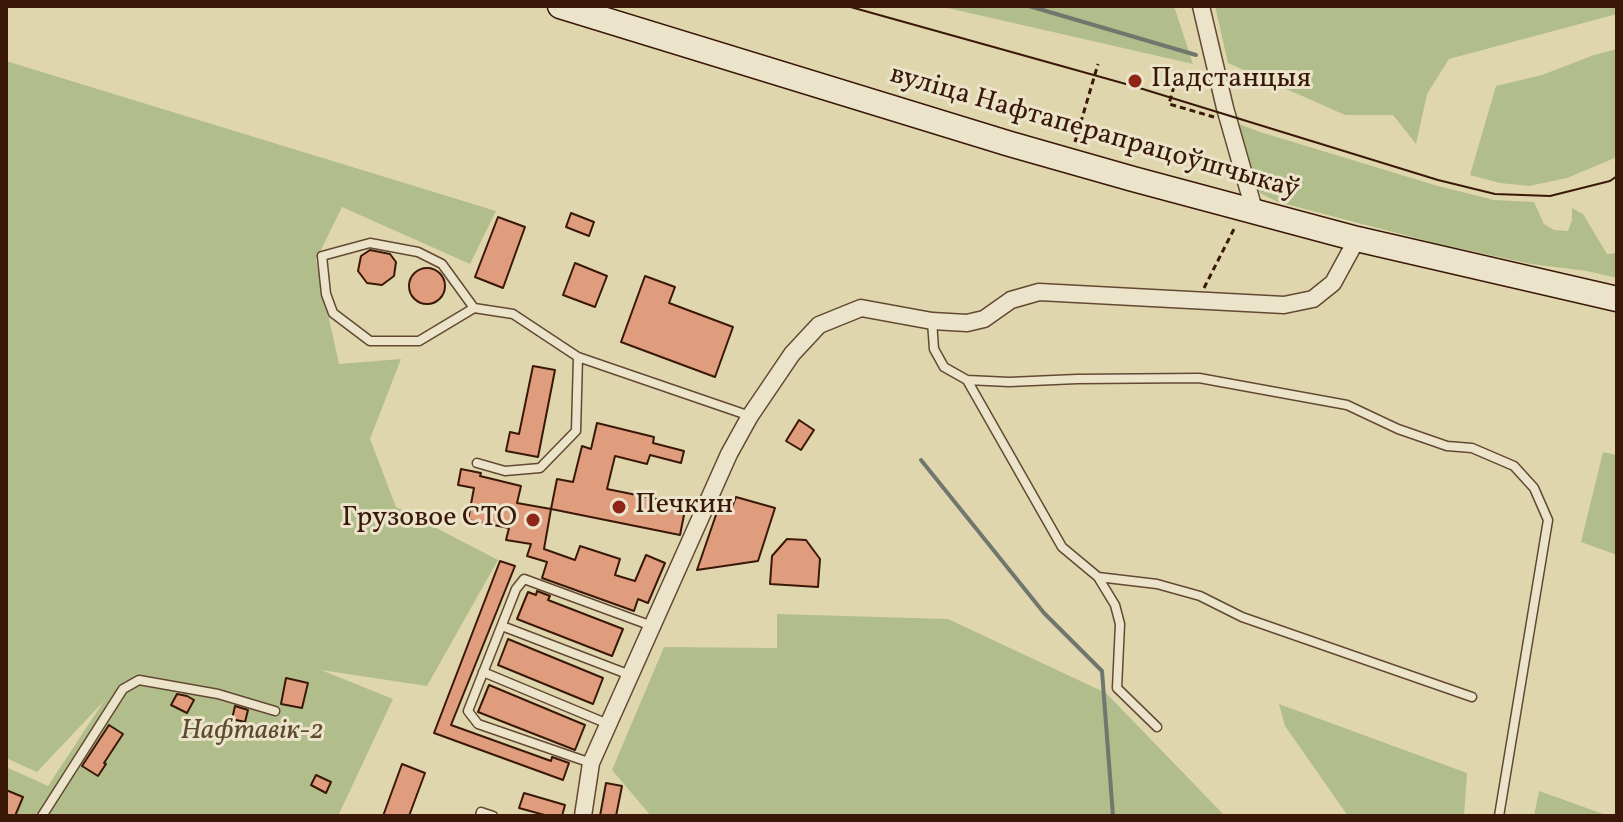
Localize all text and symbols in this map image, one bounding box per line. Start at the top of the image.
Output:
street label: вуліца Нафтаперапрацоўшчыкаў [886,59,1302,209]
place label: Падстанцыя [1151,64,1311,98]
marker: Падстанцыя [1126,72,1144,90]
place label: Печкин [635,490,733,524]
marker: Печкин [610,498,628,516]
place label: Грузовое СТО [342,503,517,537]
marker: Грузовое СТО [524,511,542,529]
park label: Нафтавік-2 [180,716,324,750]

